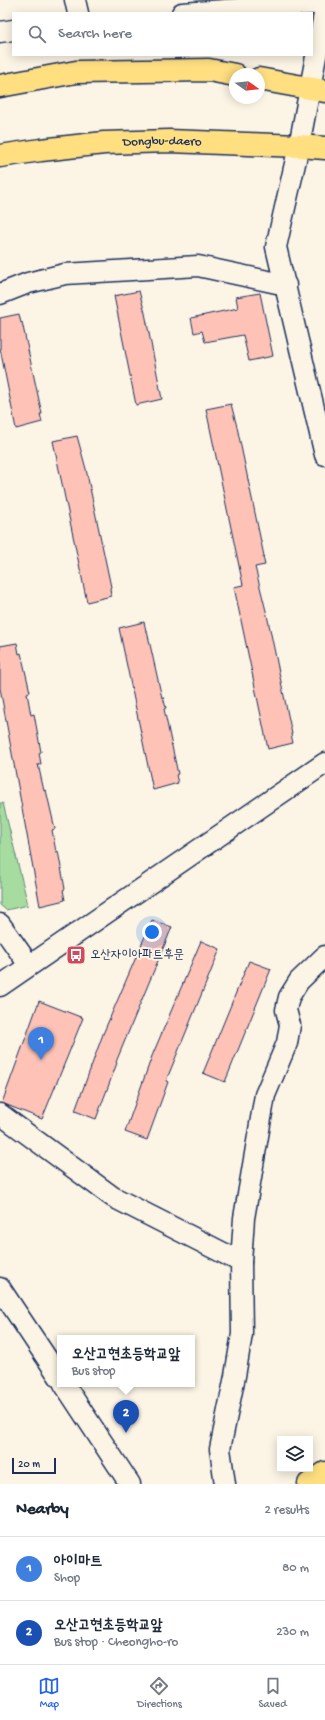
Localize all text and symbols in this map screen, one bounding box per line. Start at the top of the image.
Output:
search box [12,12,313,56]
icon: search [26,23,48,45]
text: Search here [58,25,132,43]
north arrow [229,68,265,104]
street label: Dongbu-daero [122,133,202,150]
your location [142,922,162,942]
bus stop icon: 오산자이아파트후문 [65,944,87,966]
place label: 오산자이아파트후문 [90,947,184,963]
pin: 1 [28,1027,54,1060]
popup [57,1335,195,1387]
text: 오산고현초등학교앞 [72,1346,180,1364]
text: Bus stop [72,1364,116,1379]
pin: 2 [113,1400,139,1433]
map controls [277,1436,313,1472]
button: layers [277,1436,313,1472]
scale bar [12,1456,56,1475]
text: 20 m [18,1459,40,1471]
text: Nearby [16,1500,69,1520]
text: 2 results [264,1503,309,1518]
text: 아이마트 [54,1553,102,1571]
text: 1 [26,1561,32,1576]
text: 80 m [282,1561,309,1576]
text: Shop [54,1571,80,1586]
text: 오산고현초등학교앞 [54,1617,163,1635]
text: 2 [26,1625,32,1640]
text: 230 m [276,1625,309,1640]
text: Bus stop · Cheongho-ro [54,1635,178,1650]
tab: Map [38,1675,60,1711]
tab: Directions [137,1675,182,1711]
tab: Saved [258,1675,287,1711]

